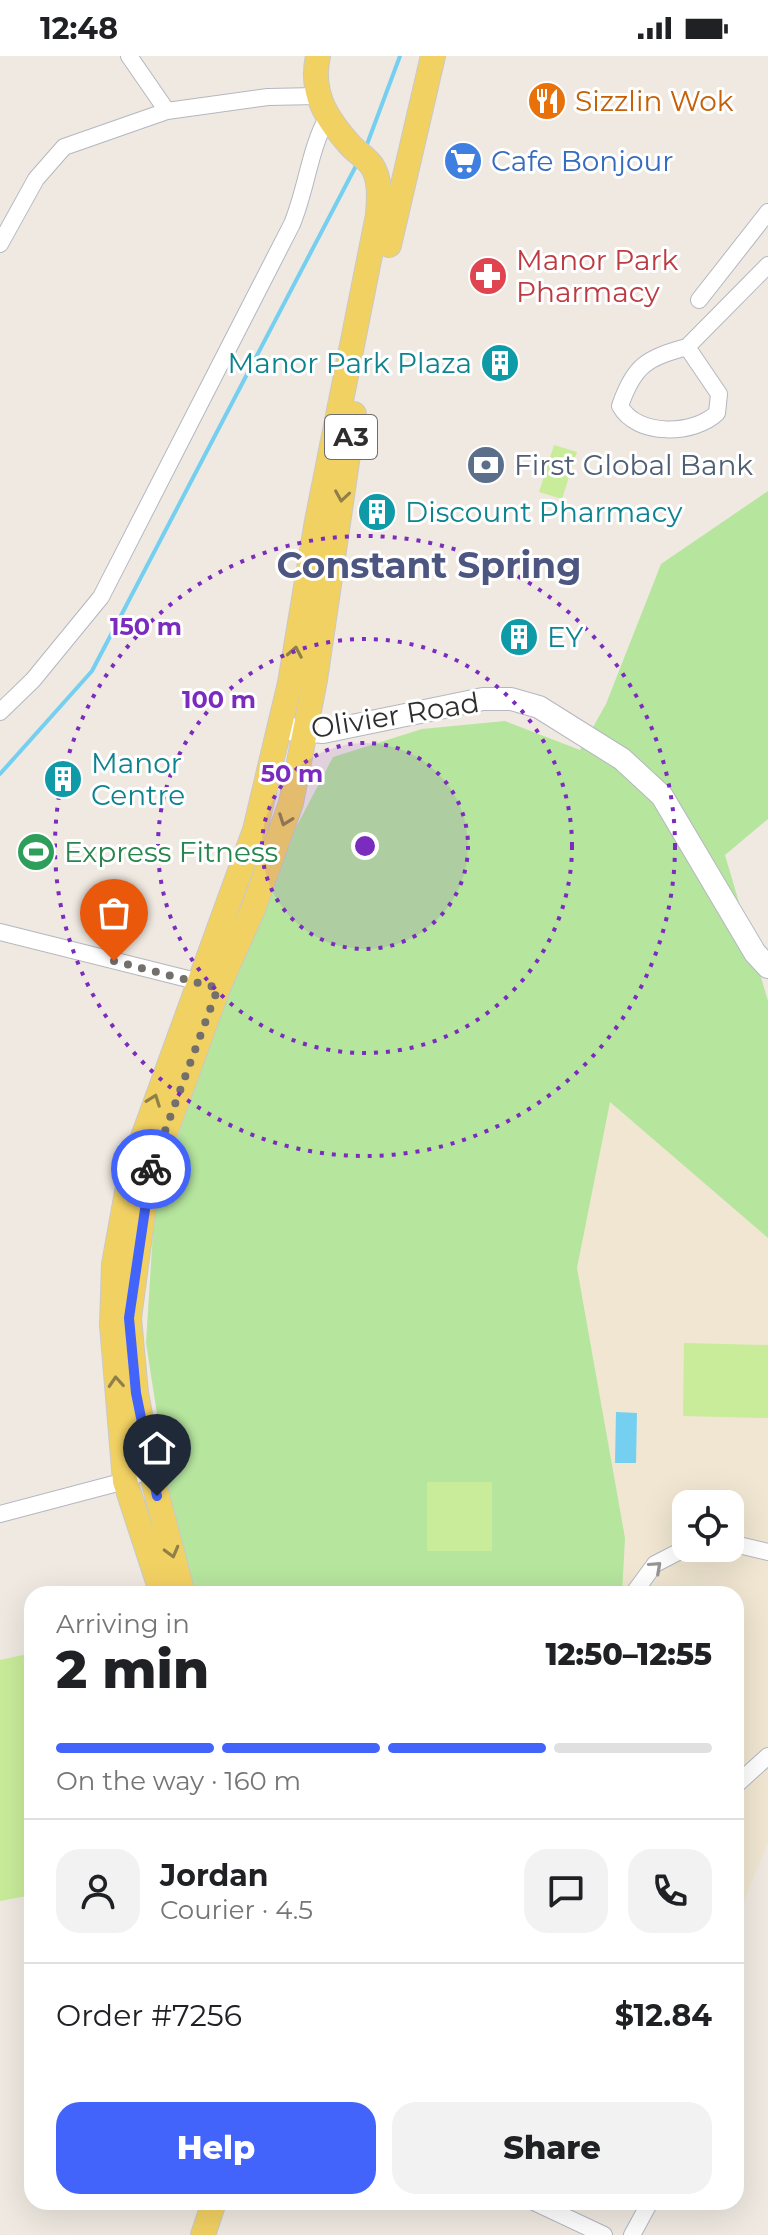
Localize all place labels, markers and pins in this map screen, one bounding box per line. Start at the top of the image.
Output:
restaurant icon: Sizzlin Wok [526,80,568,122]
place label: Sizzlin Wok [575,84,734,118]
supermarket icon: Cafe Bonjour [442,140,484,182]
place label: Cafe Bonjour [491,144,674,178]
place label: Manor Park Pharmacy [516,243,679,309]
pharmacy icon: Manor Park Pharmacy [467,255,509,297]
building icon: Manor Park Plaza [479,342,521,384]
place label: Manor Park Plaza [227,346,472,380]
bank icon: First Global Bank [465,444,507,486]
place label: First Global Bank [514,448,753,482]
building icon: Discount Pharmacy [356,491,398,533]
place label: Discount Pharmacy [405,495,683,529]
building icon: EY [498,616,540,658]
place label: EY [547,620,583,654]
place label: Manor Centre [91,746,185,812]
building icon: Manor Centre [42,758,84,800]
sports icon: Express Fitness [15,831,57,873]
centre of rings [351,832,379,860]
place label: Express Fitness [64,835,278,869]
pin [80,879,148,961]
pin [123,1414,191,1496]

